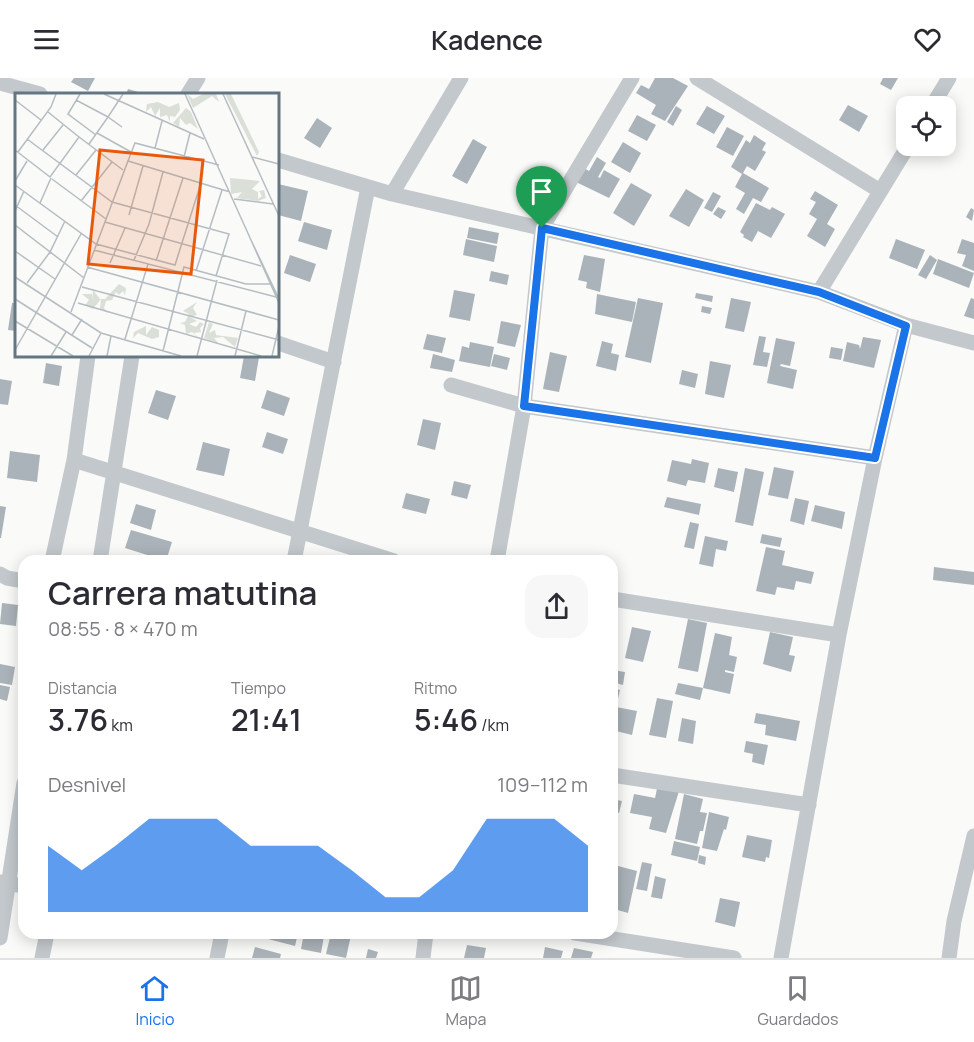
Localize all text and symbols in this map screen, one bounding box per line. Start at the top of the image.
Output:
text: Kadence [431,21,543,58]
icon: menu [30,23,63,56]
icon: heart [911,23,944,56]
inset map [15,93,279,357]
map controls [896,96,956,156]
button: locate [896,96,956,156]
pin [516,166,567,228]
icon: arrive [525,175,558,208]
text: Carrera matutina [48,570,317,615]
button: share [525,575,588,638]
text: 08:55 · 8 × 470 m [48,615,198,642]
text: Distancia [48,677,117,699]
text: Tiempo [231,677,286,699]
text: Ritmo [414,677,457,699]
text: 3.76 [48,699,108,740]
text: 21:41 [231,699,302,740]
text: 5:46 [414,699,478,740]
text: km [108,714,133,736]
text: /km [478,714,509,736]
text: Desnivel [48,771,126,798]
text: 109–112 m [497,771,588,798]
tab: Inicio [136,972,174,1030]
tab: Mapa [446,972,486,1030]
tab: Guardados [757,972,838,1030]

